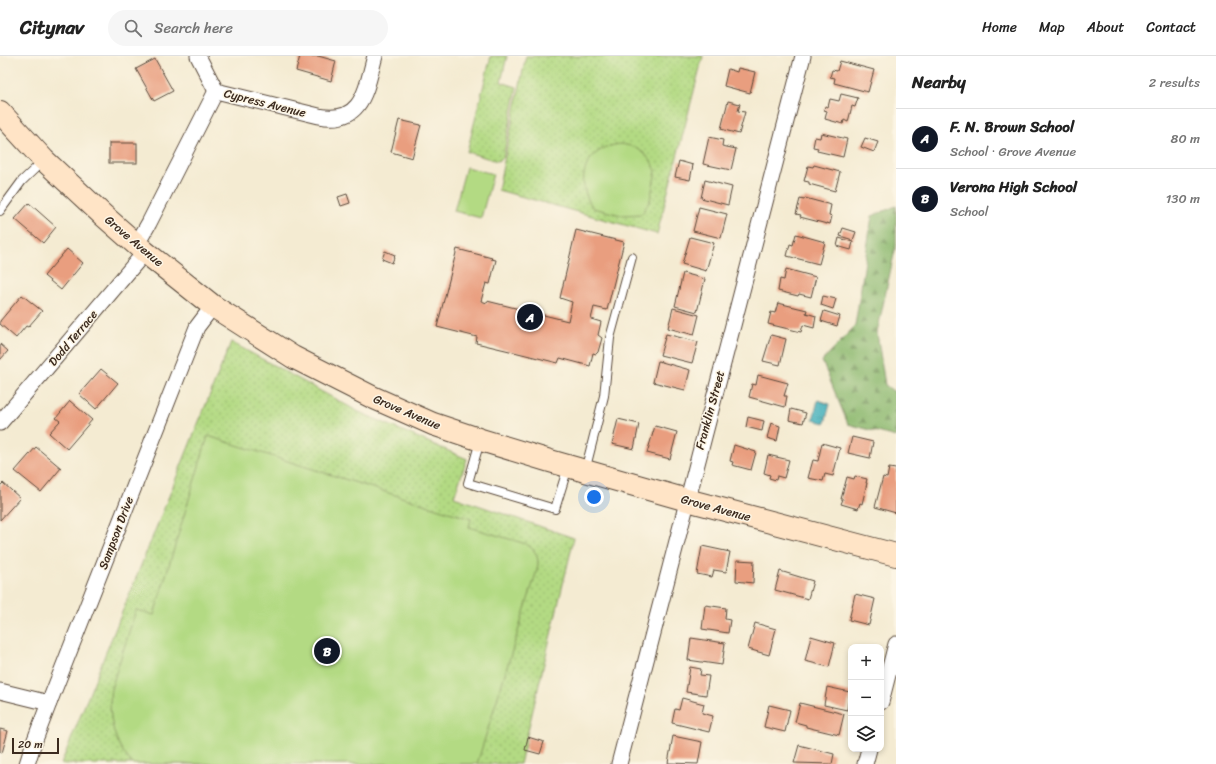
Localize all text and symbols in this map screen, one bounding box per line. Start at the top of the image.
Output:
search box [108,10,388,46]
text: Citynav [20,11,84,44]
text: Search here [154,15,233,41]
text: Home [982,15,1017,40]
text: Map [1039,15,1065,40]
text: About [1087,15,1124,40]
text: Contact [1146,15,1196,40]
icon: search [122,17,144,39]
text: Nearby [912,67,966,97]
text: 2 results [1149,71,1200,94]
street label: Cypress Avenue [222,82,308,124]
text: F. N. Brown School [950,114,1074,140]
text: A [921,127,929,150]
text: 80 m [1171,127,1200,150]
text: School · Grove Avenue [950,140,1076,163]
text: Verona High School [950,174,1077,200]
text: B [921,187,929,210]
text: 130 m [1166,187,1200,210]
text: School [950,200,988,223]
street label: Grove Avenue [99,210,169,272]
pin: A [517,302,543,332]
street label: Dodd Terrace [43,305,103,371]
street label: Franklin Street [689,368,731,452]
street label: Grove Avenue [370,388,444,436]
your location [584,487,604,507]
street label: Grove Avenue [679,488,753,528]
street label: Sampson Drive [92,493,140,573]
pin: B [314,636,340,666]
map controls [848,644,884,752]
button: + [848,644,884,680]
button: − [848,680,884,716]
button: layers [848,716,884,752]
text: 20 m [18,735,43,754]
scale bar [12,736,59,755]

